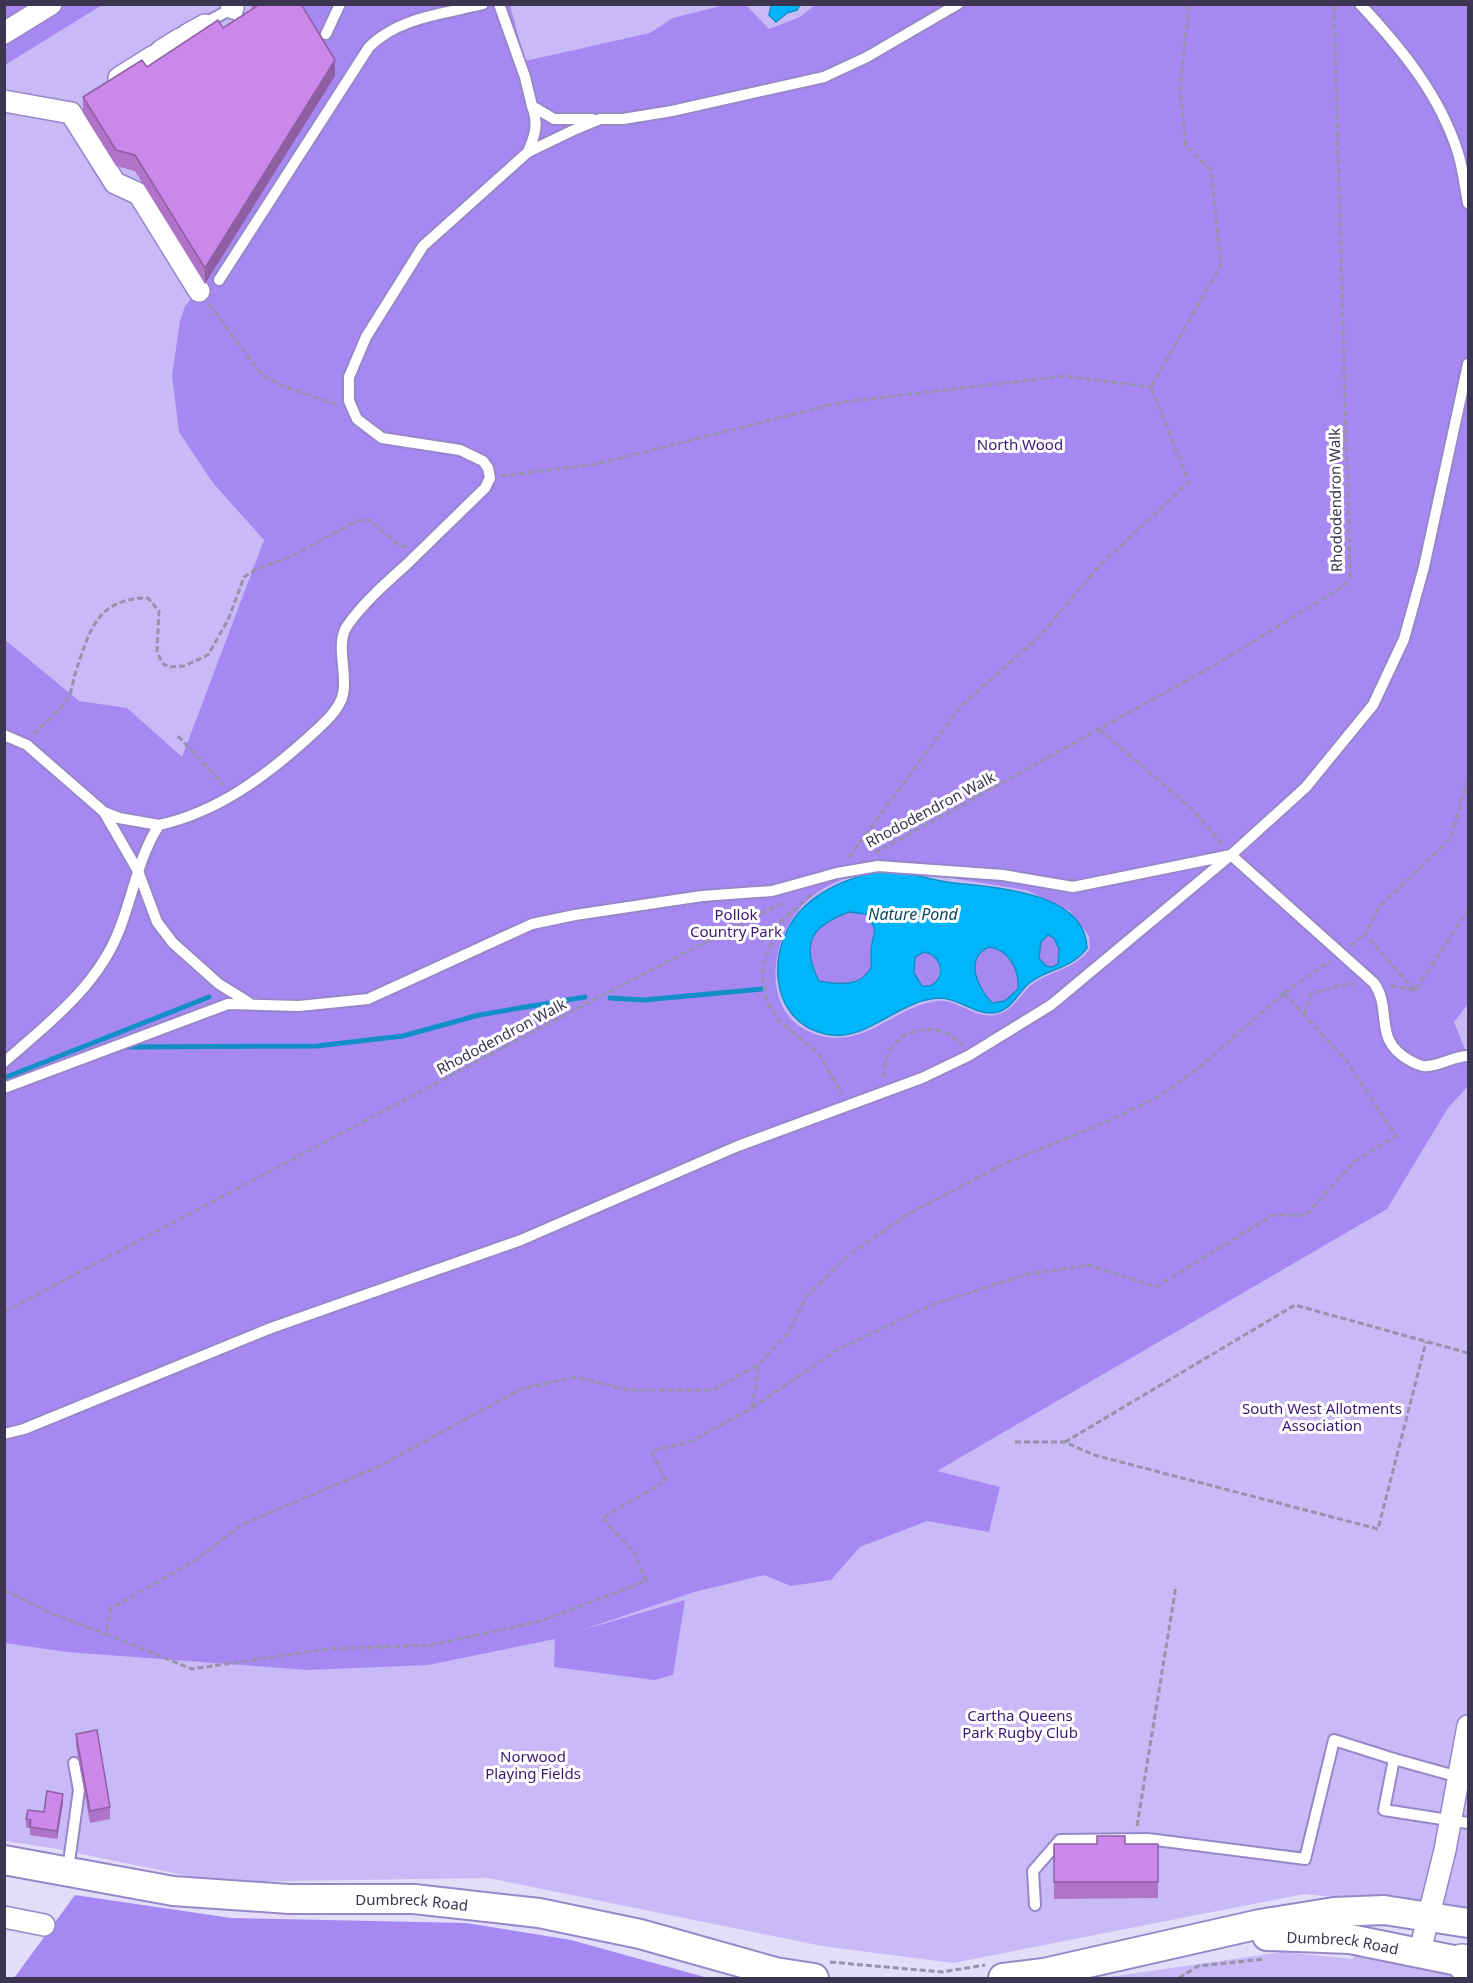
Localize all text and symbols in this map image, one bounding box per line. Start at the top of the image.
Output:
street label: Rhododendron Walk [1324,428,1346,572]
park label: North Wood [977,434,1063,454]
street label: Rhododendron Walk [862,766,998,852]
water label: Nature Pond [868,903,959,925]
park label: Pollok Country Park [690,904,782,941]
street label: Rhododendron Walk [433,993,569,1079]
park label: South West Allotments Association [1242,1398,1402,1435]
park label: Cartha Queens Park Rugby Club [962,1705,1078,1742]
park label: Norwood Playing Fields [485,1746,581,1783]
street label: Dumbreck Road [355,1889,469,1915]
street label: Dumbreck Road [1286,1927,1400,1959]

